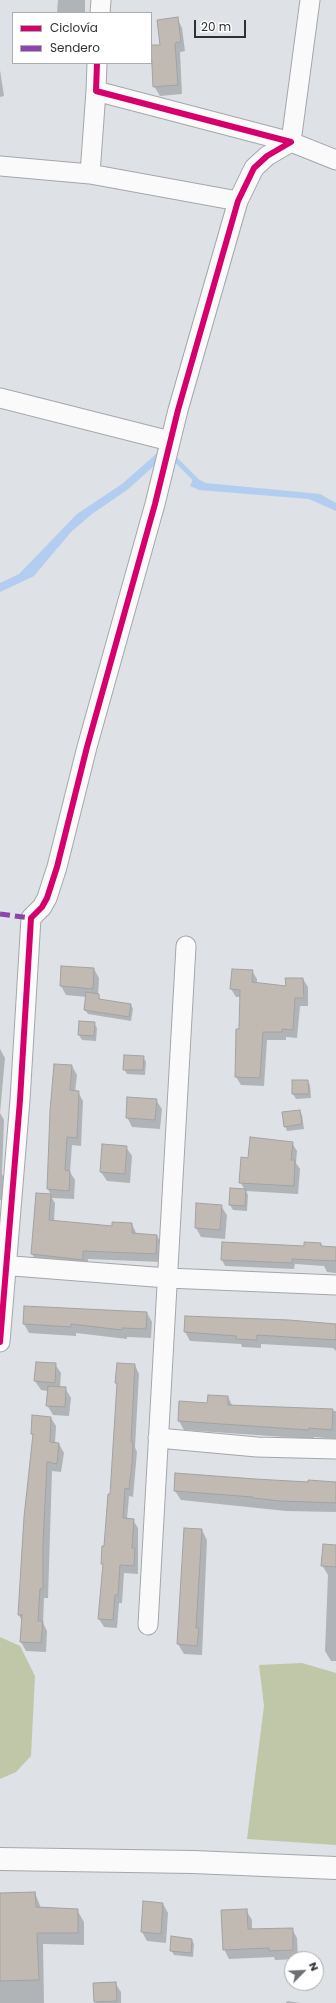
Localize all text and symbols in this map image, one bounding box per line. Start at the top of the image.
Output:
legend [12,12,152,64]
scale bar [196,12,248,38]
text: 20 m [201,18,231,35]
text: Ciclovía [50,19,98,36]
text: Sendero [50,39,100,56]
north arrow [284,1951,324,1991]
text: N [305,1959,323,1974]

